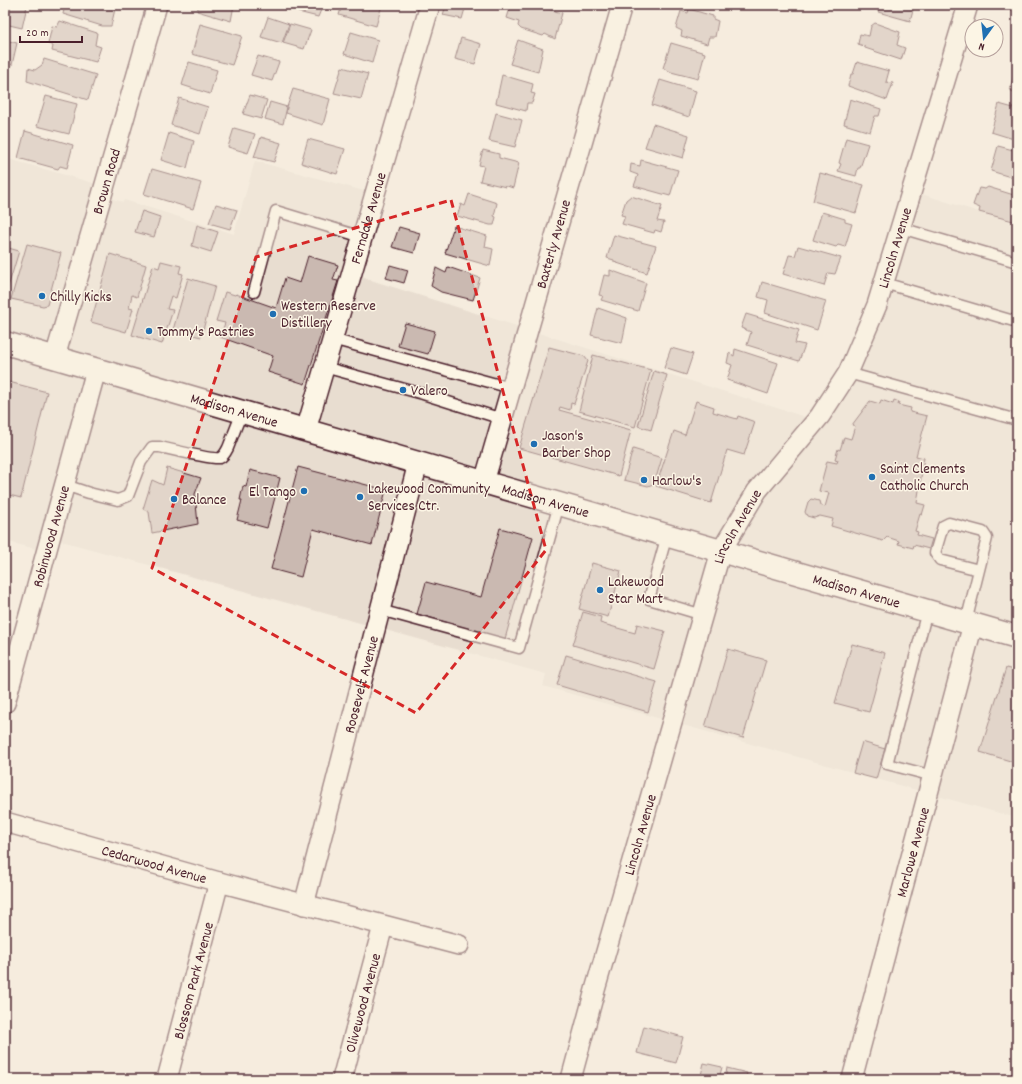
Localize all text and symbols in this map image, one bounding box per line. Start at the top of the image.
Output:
scale bar [20,18,82,44]
north arrow [964,18,1004,58]
text: 20 m [26,25,49,42]
text: N [977,37,987,54]
street label: Brown Road [88,146,128,217]
street label: Ferndale Avenue [346,170,394,267]
street label: Baxterly Avenue [532,197,578,291]
street label: Lincoln Avenue [874,205,919,291]
place label: Chilly Kicks [50,287,112,309]
marker: Chilly Kicks [37,291,47,301]
place label: Western Reserve Distillery [281,296,376,335]
marker: Western Reserve Distillery [268,309,278,319]
place label: Tommy's Pastries [157,322,255,344]
marker: Tommy's Pastries [144,326,154,336]
place label: Valero [411,381,448,403]
marker: Valero [398,385,408,395]
street label: Madison Avenue [188,388,281,435]
place label: Jason's Barber Shop [542,426,611,465]
marker: Jason's Barber Shop [529,439,539,449]
place label: Saint Clements Catholic Church [880,459,969,498]
place label: Harlow's [652,471,701,493]
marker: Saint Clements Catholic Church [867,472,877,482]
marker: Harlow's [639,475,649,485]
place label: Lakewood Community Services Ctr. [368,479,491,518]
street label: Madison Avenue [499,479,592,525]
place label: El Tango [249,482,296,504]
street label: Robinwood Avenue [28,483,77,590]
street label: Lincoln Avenue [709,485,769,567]
marker: El Tango [299,486,309,496]
place label: Balance [182,490,227,512]
marker: Lakewood Community Services Ctr. [355,492,365,502]
marker: Balance [169,494,179,504]
street label: Madison Avenue [810,569,903,616]
place label: Lakewood Star Mart [608,572,664,611]
marker: Lakewood Star Mart [595,585,605,595]
street label: Roosevelt Avenue [340,633,386,736]
street label: Lincoln Avenue [619,791,664,878]
street label: Marlowe Avenue [892,805,937,900]
street label: Cedarwood Avenue [99,841,209,891]
street label: Blossom Park Avenue [169,919,221,1042]
street label: Olivewood Avenue [340,951,388,1056]

